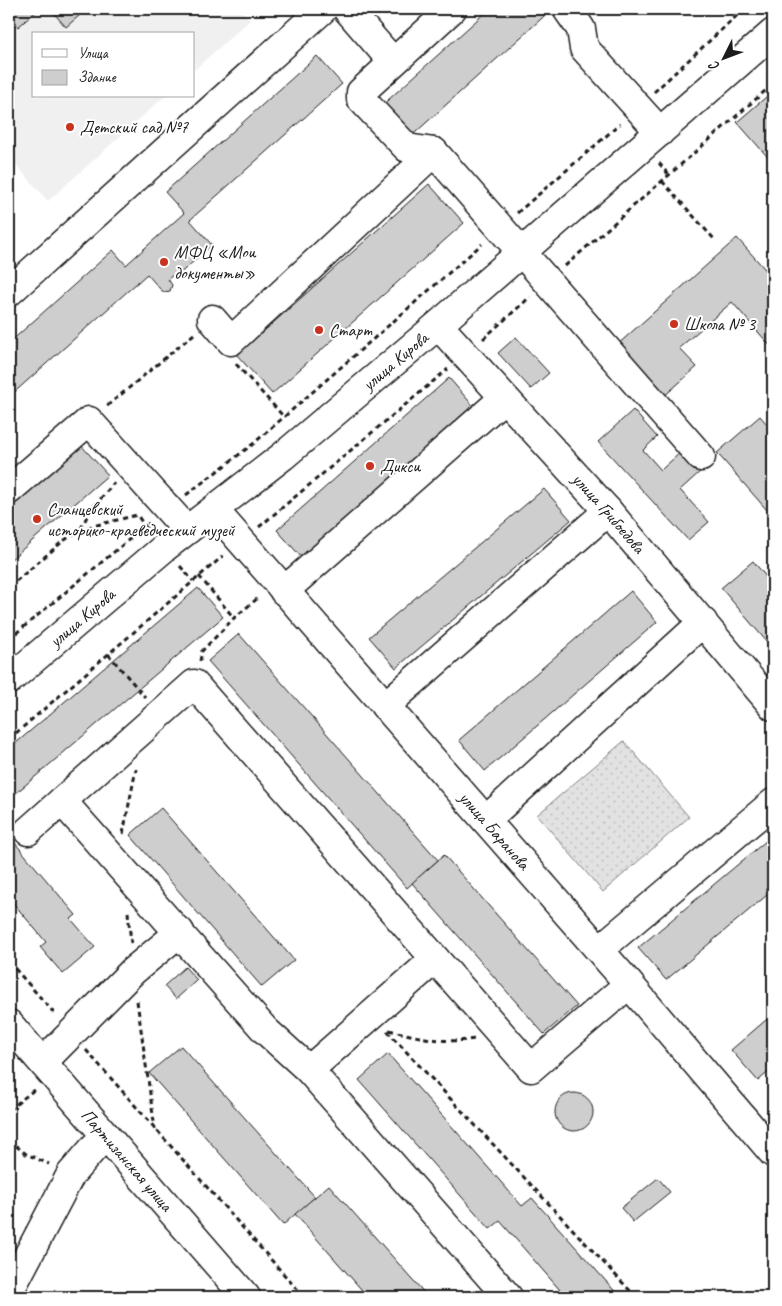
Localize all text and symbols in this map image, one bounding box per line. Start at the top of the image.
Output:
legend [32,32,195,98]
north arrow [700,32,750,82]
text: Улица [78,44,109,63]
text: С [705,57,723,75]
text: Здание [78,68,117,87]
place label: Детский сад №7 [80,116,189,138]
marker: Детский сад №7 [64,121,76,133]
place label: МФЦ «Мои документы» [174,241,256,284]
marker: МФЦ «Мои документы» [158,256,170,268]
place label: Школа № 3 [684,313,757,335]
marker: Школа № 3 [668,318,680,330]
place label: Старт [329,319,373,341]
marker: Старт [313,324,325,336]
street label: улица Кирова [357,326,434,396]
place label: Дикси [380,455,421,477]
marker: Дикси [364,460,376,472]
street label: улица Грибоедова [567,468,651,559]
place label: Сланцевский историко-краеведческий музей [47,498,236,542]
marker: Сланцевский историко-краеведческий музей [31,513,43,525]
street label: улица Кирова [44,583,121,653]
street label: улица Баранова [454,786,536,875]
street label: Партизанская улица [77,1104,179,1217]

